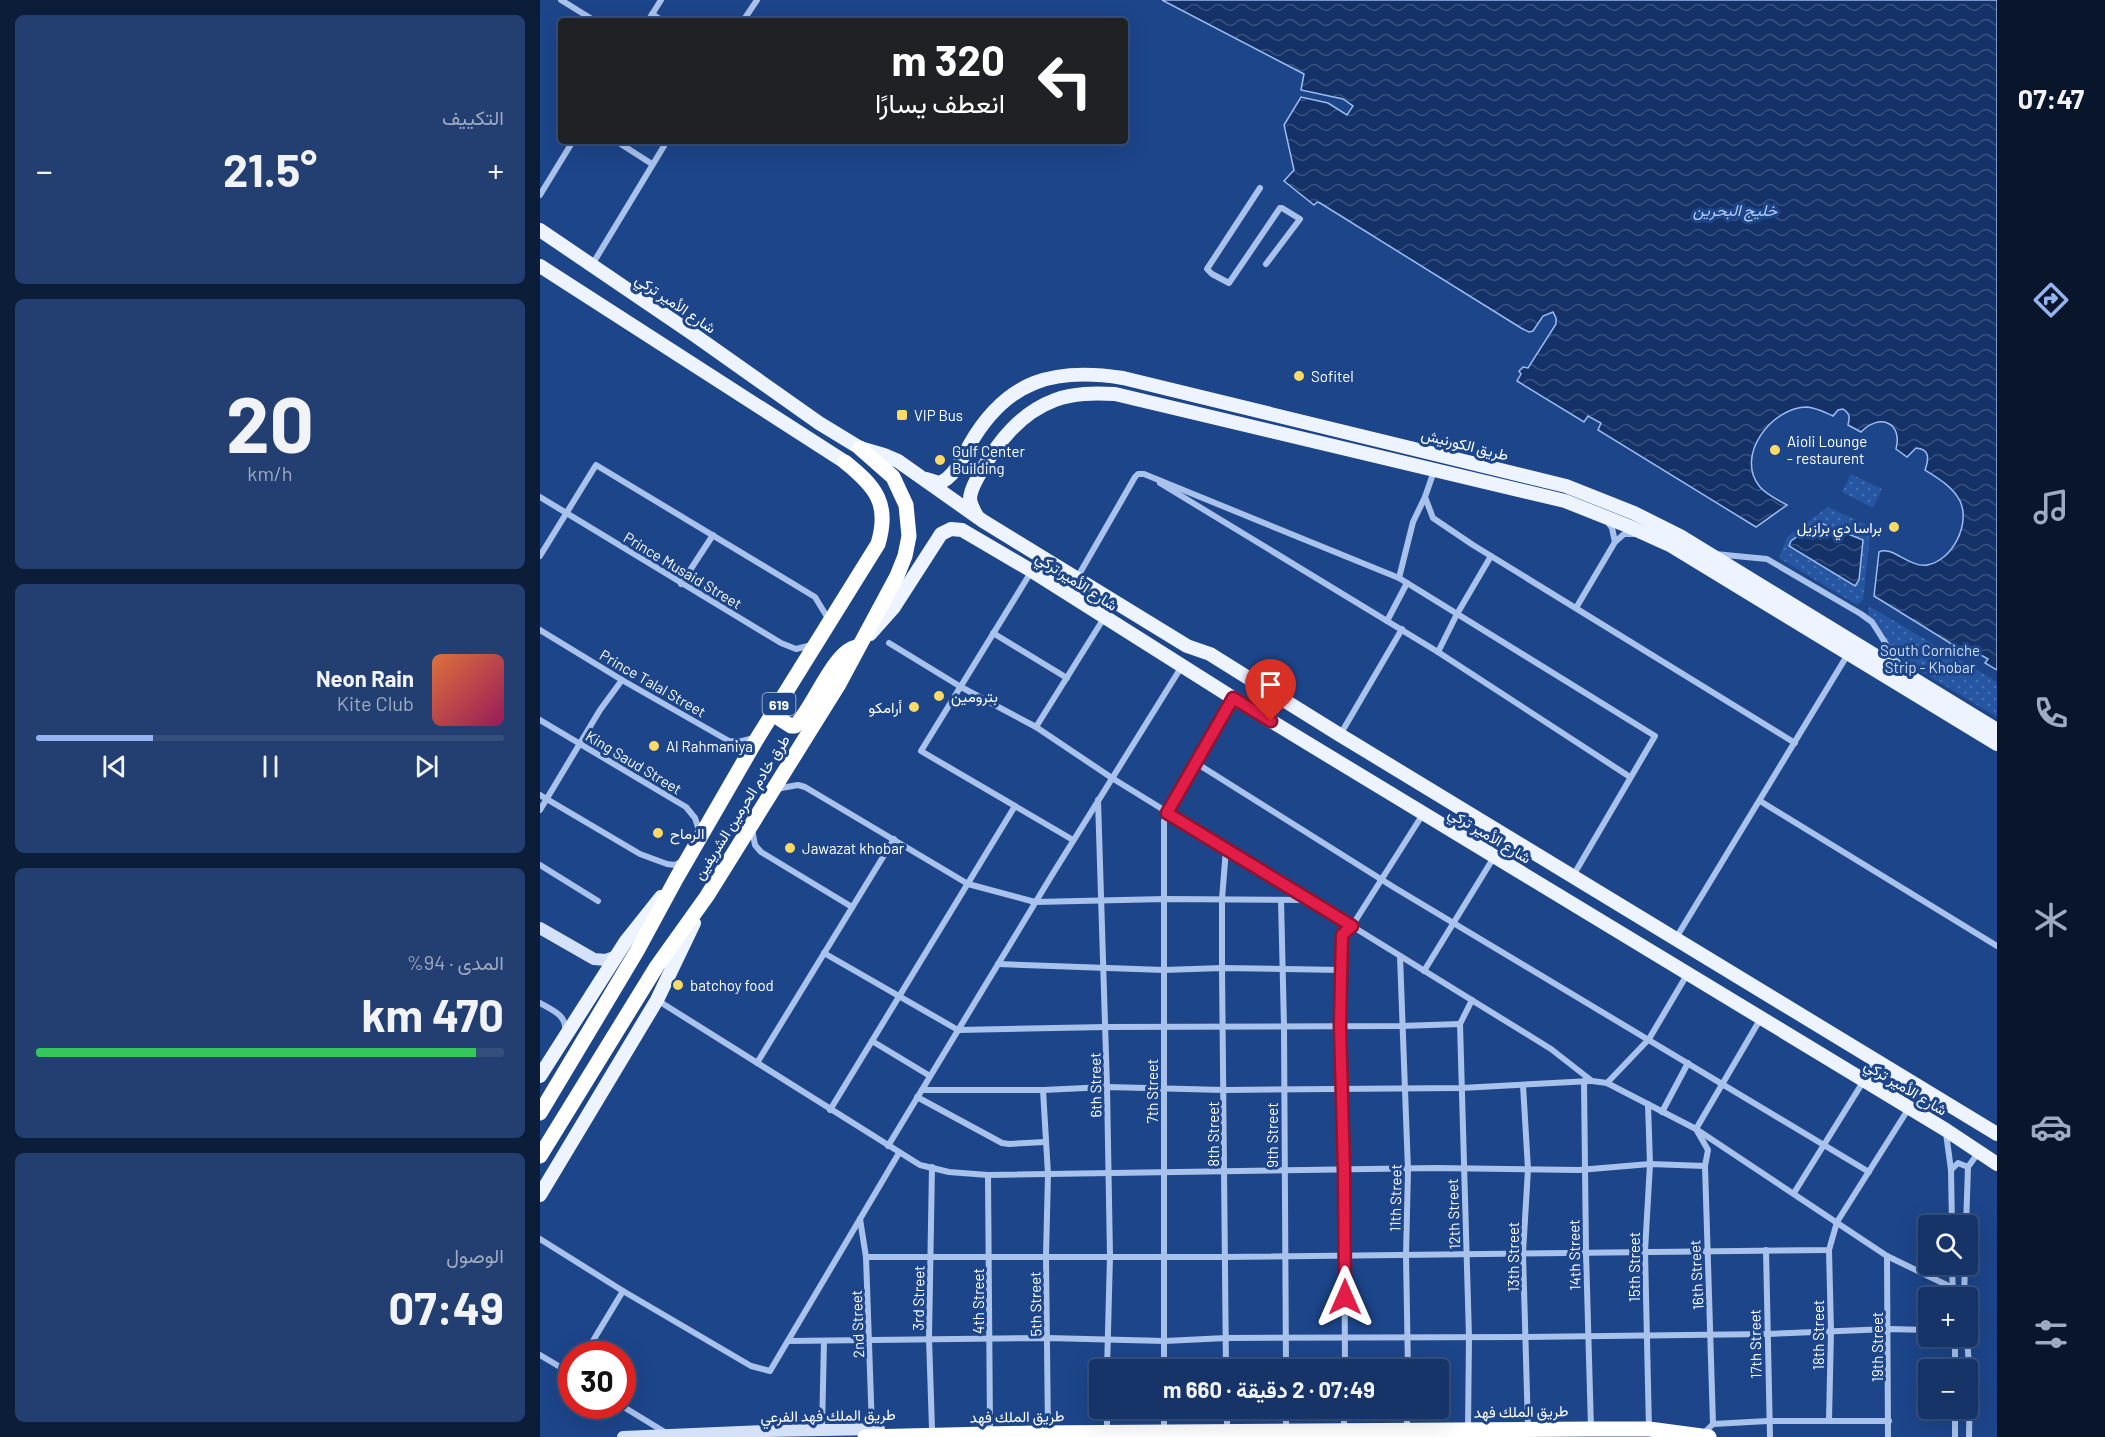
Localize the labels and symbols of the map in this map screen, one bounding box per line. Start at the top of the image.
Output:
water label: خليج البحرين [1693,200,1779,222]
street label: شارع الأمير تركي [629,269,720,341]
place label: Sofitel [1311,367,1354,385]
marker: Sofitel [1292,369,1306,383]
place label: VIP Bus [914,406,963,424]
marker: VIP Bus [895,408,909,422]
street label: طريق الكورنيش [1419,424,1511,466]
place label: Aioli Lounge - restaurent [1787,432,1867,467]
place label: Gulf Center Building [952,442,1025,477]
marker: Aioli Lounge - restaurent [1768,443,1782,457]
marker: Gulf Center Building [933,453,947,467]
place label: براسا دي برازيل [1797,518,1882,541]
marker: براسا دي برازيل [1887,520,1901,534]
street label: Prince Musaid Street [621,528,745,612]
street label: شارع الأمير تركي [1030,548,1121,618]
park label: South Corniche Strip - Khobar [1880,641,1980,676]
street label: Prince Talal Street [597,645,709,721]
pin [1245,659,1296,721]
place label: بترومين [951,687,998,707]
marker: بترومين [932,689,946,703]
road number: 619 [762,693,796,715]
place label: أرامكو [869,698,903,717]
marker: أرامكو [907,700,921,714]
street label: King Saud Street [583,726,685,798]
street label: طرق خادم الحرمين الشريفين [689,731,795,884]
place label: Al Rahmaniya [666,737,753,755]
marker: Al Rahmaniya [647,739,661,753]
street label: شارع الأمير تركي [1443,803,1535,871]
place label: الرماح [670,824,704,845]
marker: الرماح [651,826,665,840]
place label: Jawazat khobar [802,839,905,857]
marker: Jawazat khobar [783,841,797,855]
place label: batchoy food [690,976,774,994]
marker: batchoy food [671,978,685,992]
street label: 6th Street [1085,1052,1105,1118]
street label: شارع الأمير تركي [1859,1055,1951,1123]
street label: 7th Street [1143,1059,1161,1123]
street label: 8th Street [1204,1101,1222,1167]
street label: 9th Street [1263,1102,1281,1168]
street label: 11th Street [1385,1164,1405,1232]
street label: 12th Street [1443,1178,1463,1250]
street label: 14th Street [1564,1219,1584,1291]
street label: 13th Street [1504,1222,1522,1292]
street label: 15th Street [1625,1232,1643,1302]
street label: 16th Street [1685,1239,1707,1311]
street label: 3rd Street [908,1265,928,1331]
position arrow [1313,1265,1377,1329]
street label: 4th Street [969,1268,987,1334]
street label: 5th Street [1025,1271,1045,1337]
street label: 2nd Street [847,1290,867,1358]
street label: 18th Street [1809,1300,1827,1370]
street label: 17th Street [1745,1309,1765,1379]
street label: 19th Street [1868,1312,1886,1382]
speed limit sign: 30 [558,1341,636,1419]
street label: طريق الملك فهد [1473,1401,1569,1423]
street label: طريق الملك فهد الفرعي [760,1405,896,1430]
street label: طريق الملك فهد [969,1406,1065,1428]

